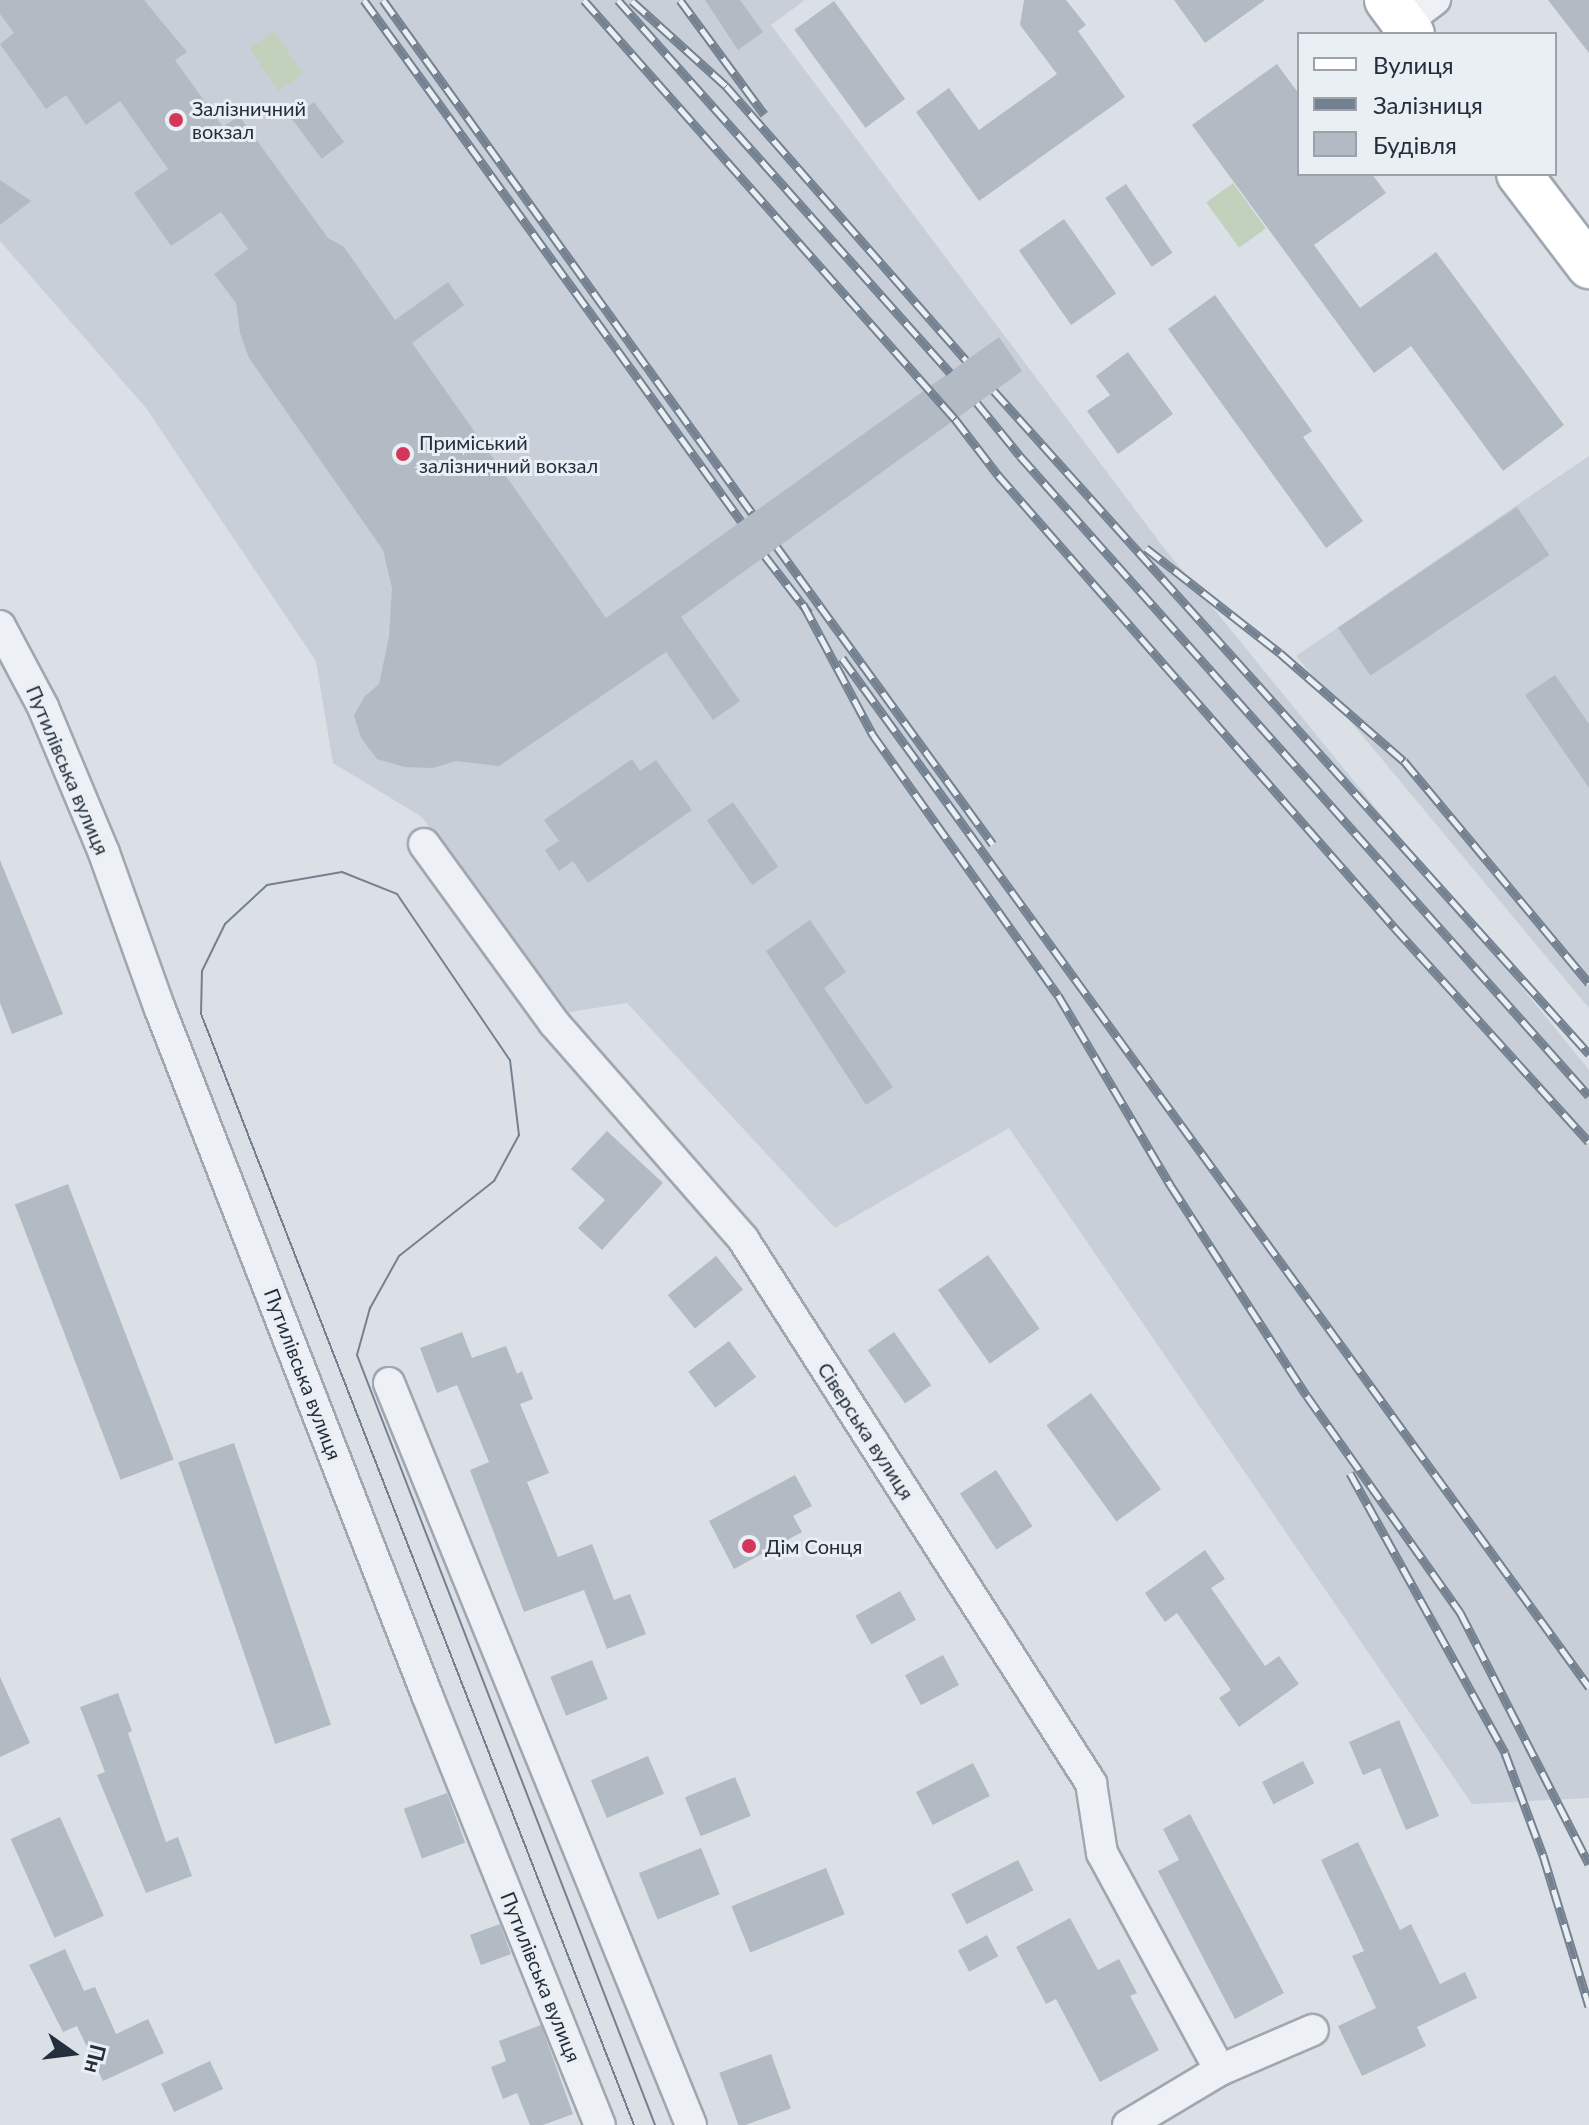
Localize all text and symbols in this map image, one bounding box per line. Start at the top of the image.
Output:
legend [1297,32,1557,176]
text: Вулиця [1373,50,1454,79]
text: Залізниця [1373,90,1483,119]
place label: Залізничний вокзал [192,96,306,143]
marker: Залізничний вокзал [167,111,185,129]
text: Будівля [1373,130,1457,159]
place label: Приміський залізничний вокзал [419,430,598,477]
marker: Приміський залізничний вокзал [394,445,412,463]
street label: Путилівська вулиця [21,682,115,858]
street label: Путилівська вулиця [259,1285,347,1463]
street label: Сіверська вулиця [813,1358,919,1504]
place label: Дім Сонця [765,1534,862,1558]
marker: Дім Сонця [740,1537,758,1555]
street label: Путилівська вулиця [496,1888,586,2066]
north arrow [32,2013,112,2093]
text: Пн [79,2042,112,2076]

